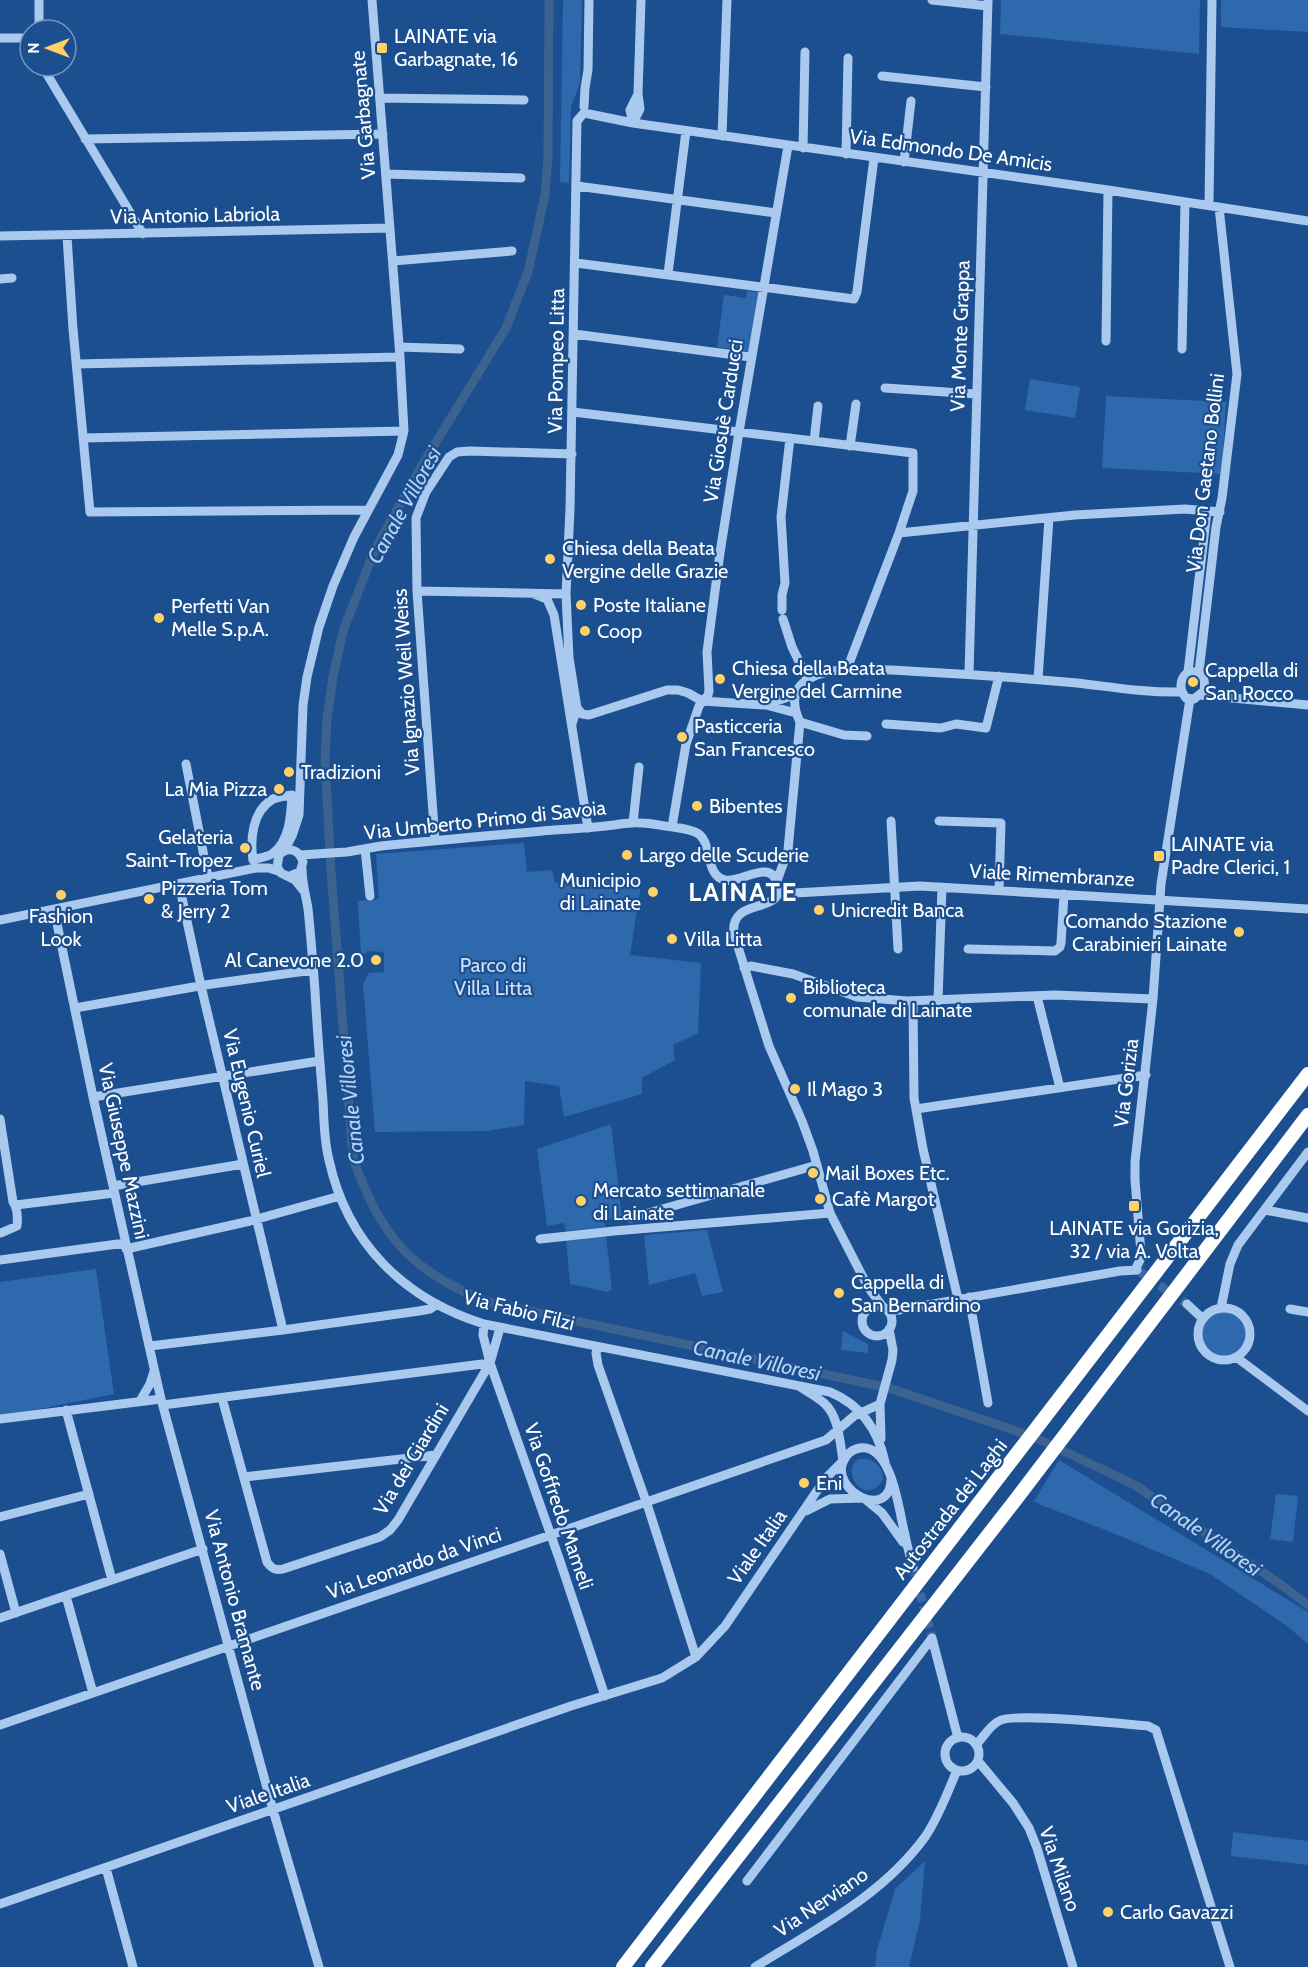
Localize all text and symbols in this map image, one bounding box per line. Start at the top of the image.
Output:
north arrow [18,18,78,78]
place label: LAINATE via Garbagnate, 16 [394,24,518,71]
marker: LAINATE via Garbagnate, 16 [375,41,389,55]
text: N [24,42,43,54]
street label: Via Garbagnate [345,50,381,180]
street label: Via Edmondo De Amicis [848,124,1054,176]
street label: Via Antonio Labriola [110,202,281,228]
street label: Via Monte Grappa [945,259,975,412]
street label: Via Pompeo Litta [543,288,569,434]
street label: Via Giosuè Carducci [698,337,748,505]
street label: Via Don Gaetano Bollini [1181,372,1229,574]
water label: Canale Villoresi [362,442,447,568]
place label: Chiesa della Beata Vergine delle Grazie [562,536,728,583]
marker: Chiesa della Beata Vergine delle Grazie [543,552,557,566]
street label: Via Ignazio Weil Weiss [388,588,424,776]
place label: Poste Italiane [593,593,706,617]
place label: Perfetti Van Melle S.p.A. [171,594,270,641]
marker: Poste Italiane [574,598,588,612]
marker: Perfetti Van Melle S.p.A. [152,611,166,625]
place label: Coop [597,619,642,643]
marker: Coop [578,624,592,638]
place label: Chiesa della Beata Vergine del Carmine [732,656,902,703]
place label: Cappella di San Rocco [1205,658,1298,705]
marker: Chiesa della Beata Vergine del Carmine [713,672,727,686]
marker: Cappella di San Rocco [1186,675,1200,689]
place label: Pasticceria San Francesco [694,714,815,761]
marker: Pasticceria San Francesco [675,730,689,744]
place label: Tradizioni [301,760,381,784]
marker: Tradizioni [282,765,296,779]
place label: La Mia Pizza [165,777,267,801]
marker: La Mia Pizza [272,782,286,796]
place label: Bibentes [709,794,783,818]
street label: Via Umberto Primo di Savoia [363,795,608,845]
marker: Bibentes [690,799,704,813]
place label: Gelateria Saint-Tropez [125,825,233,872]
place label: LAINATE via Padre Clerici, 1 [1171,832,1290,879]
marker: Gelateria Saint-Tropez [238,841,252,855]
place label: Largo delle Scuderie [639,843,809,867]
marker: Largo delle Scuderie [620,848,634,862]
marker: LAINATE via Padre Clerici, 1 [1152,849,1166,863]
street label: Viale Rimembranze [969,859,1135,891]
place label: Municipio di Lainate [559,868,641,915]
place label: Pizzeria Tom & Jerry 2 [161,876,268,923]
district label: LAINATE [688,876,798,908]
marker: Municipio di Lainate [646,885,660,899]
marker: Fashion Look [54,888,68,902]
marker: Pizzeria Tom & Jerry 2 [142,892,156,906]
place label: Unicredit Banca [831,898,964,922]
marker: Unicredit Banca [812,903,826,917]
place label: Fashion Look [29,904,93,951]
place label: Comando Stazione Carabinieri Lainate [1065,909,1227,956]
marker: Comando Stazione Carabinieri Lainate [1232,925,1246,939]
place label: Villa Litta [684,927,763,951]
marker: Villa Litta [665,932,679,946]
place label: Al Canevone 2.0 [225,948,364,972]
marker: Al Canevone 2.0 [369,953,383,967]
park label: Parco di Villa Litta [454,953,532,1000]
place label: Biblioteca comunale di Lainate [803,975,972,1022]
marker: Biblioteca comunale di Lainate [784,991,798,1005]
street label: Via Eugenio Curiel [218,1026,276,1180]
water label: Canale Villoresi [331,1034,369,1166]
street label: Via Gorizia [1109,1037,1143,1129]
street label: Via Giuseppe Mazzini [94,1061,154,1241]
place label: Il Mago 3 [807,1077,883,1101]
marker: Il Mago 3 [788,1082,802,1096]
place label: Mail Boxes Etc. [825,1161,950,1185]
marker: Mail Boxes Etc. [806,1166,820,1180]
place label: Mercato settimanale di Lainate [593,1178,765,1225]
place label: Cafè Margot [832,1187,935,1211]
marker: Cafè Margot [813,1192,827,1206]
marker: Mercato settimanale di Lainate [574,1194,588,1208]
marker: LAINATE via Gorizia, 32 / via A. Volta [1127,1199,1141,1213]
place label: LAINATE via Gorizia, 32 / via A. Volta [1049,1216,1219,1263]
place label: Cappella di San Bernardino [851,1270,981,1317]
street label: Via Fabio Filzi [461,1285,577,1335]
marker: Cappella di San Bernardino [832,1286,846,1300]
water label: Canale Villoresi [691,1334,824,1386]
street label: Via dei Giardini [368,1399,454,1519]
street label: Via Goffredo Mameli [519,1420,599,1592]
street label: Autostrada dei Laghi [888,1434,1012,1584]
place label: Eni [816,1471,842,1495]
marker: Eni [797,1476,811,1490]
water label: Canale Villoresi [1146,1487,1267,1582]
street label: Viale Italia [722,1505,792,1589]
street label: Via Antonio Bramante [199,1507,271,1693]
street label: Via Leonardo da Vinci [324,1522,504,1604]
street label: Viale Italia [223,1768,313,1818]
street label: Via Milano [1034,1823,1086,1915]
street label: Via Nerviano [770,1862,872,1942]
place label: Carlo Gavazzi [1120,1900,1233,1924]
marker: Carlo Gavazzi [1101,1905,1115,1919]

